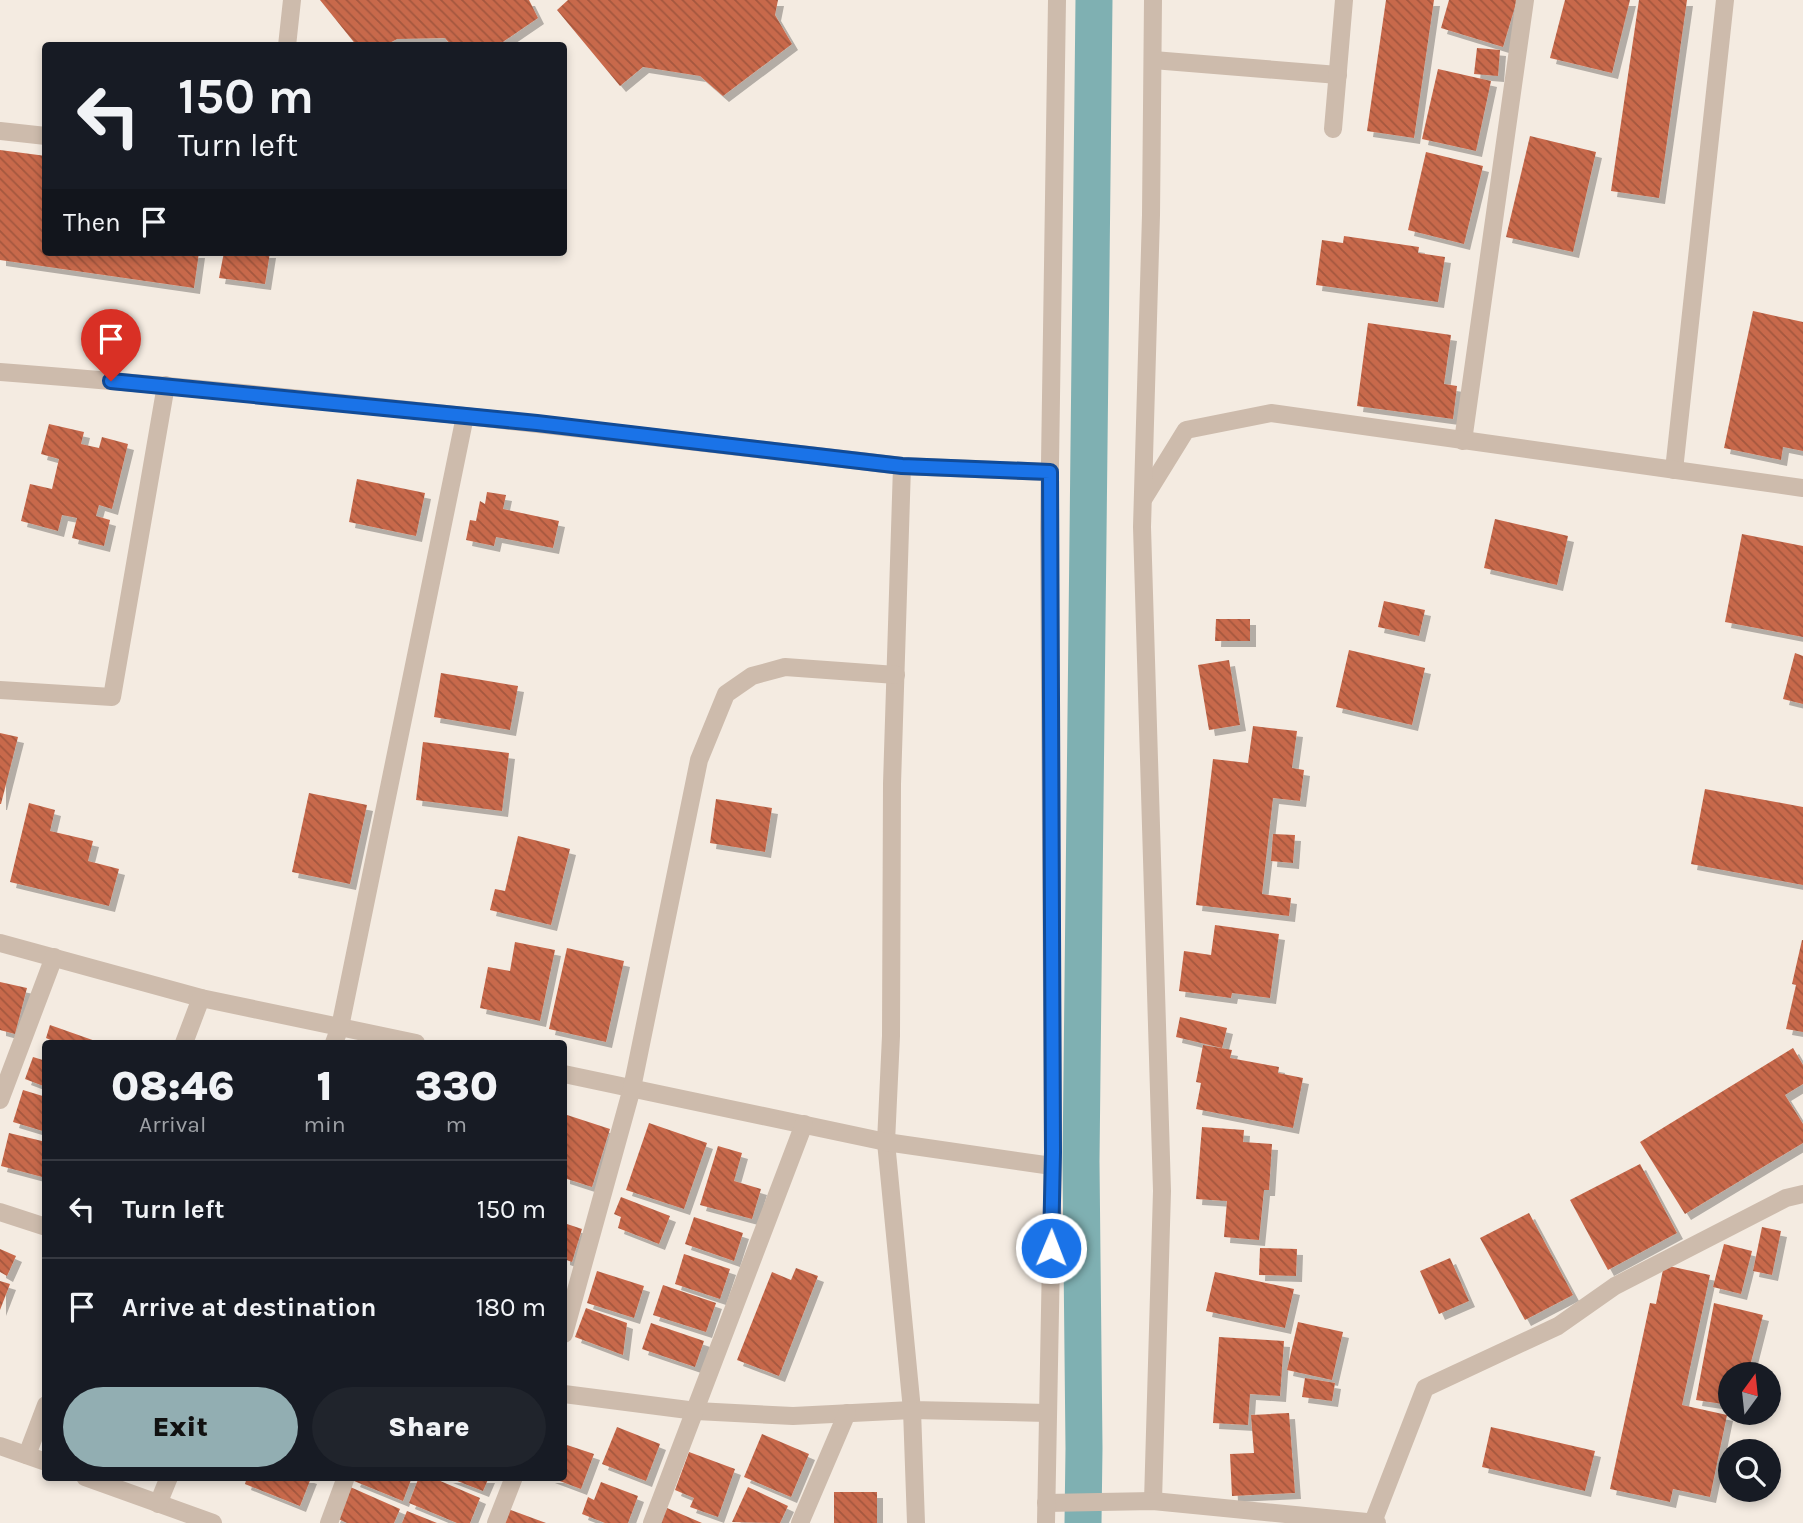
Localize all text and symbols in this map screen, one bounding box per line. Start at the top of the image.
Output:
text: 150 m [178,68,314,125]
icon: left [63,70,154,161]
text: Turn left [178,127,298,164]
icon: arrive [135,203,173,241]
text: Then [63,207,121,238]
pin [81,309,141,381]
icon: arrive [92,320,130,358]
text: 08:46 [111,1061,234,1111]
text: 1 [317,1061,333,1111]
text: 330 [415,1061,498,1111]
text: Arrival [139,1111,206,1138]
text: min [303,1111,346,1138]
text: m [446,1111,467,1138]
icon: left [63,1190,101,1228]
text: Turn left [122,1194,224,1225]
text: 150 m [477,1194,546,1225]
position arrow [1014,1211,1088,1285]
icon: arrive [63,1288,101,1326]
text: Arrive at destination [122,1292,376,1323]
text: 180 m [476,1292,546,1323]
north arrow [1718,1362,1782,1424]
map controls [1718,1362,1781,1502]
button: Exit [63,1387,298,1467]
button: Share [312,1387,546,1467]
button: search [1718,1439,1781,1502]

